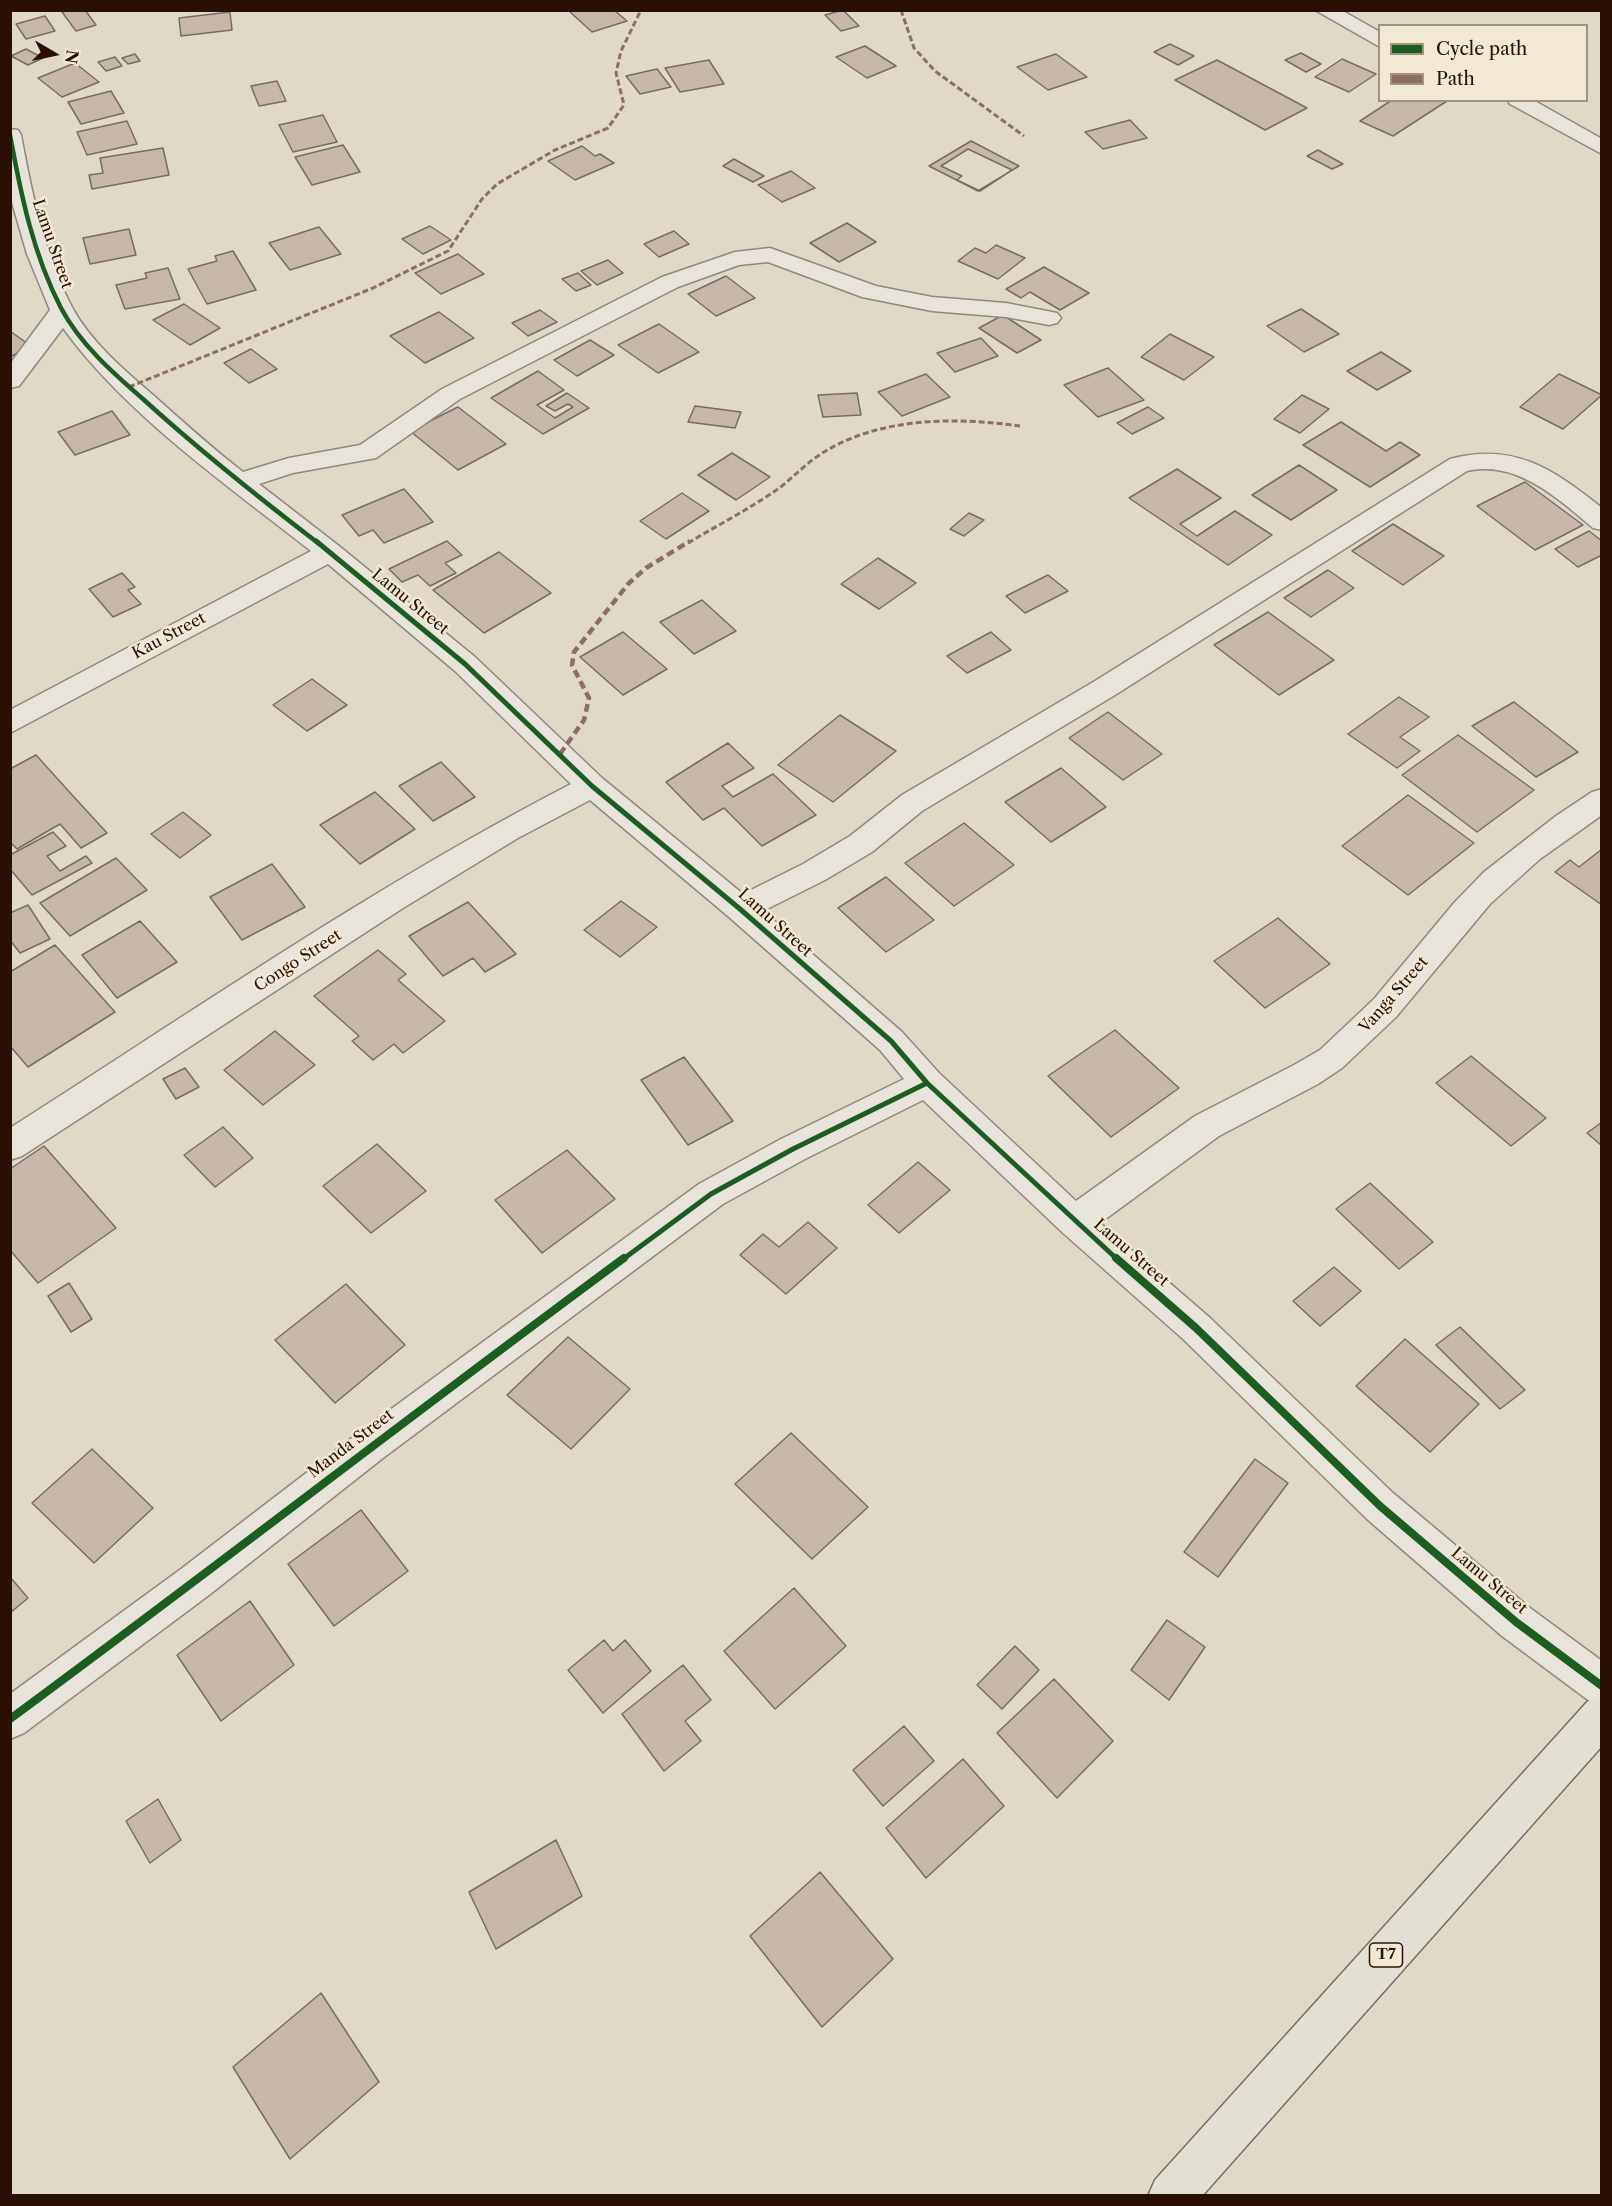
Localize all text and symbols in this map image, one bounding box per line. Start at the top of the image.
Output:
north arrow [24,24,84,84]
legend [1378,24,1588,102]
text: Cycle path [1436,38,1527,60]
text: N [61,48,83,65]
text: Path [1436,68,1475,90]
street label: Lamu Street [28,197,76,291]
street label: Lamu Street [368,565,452,639]
street label: Kau Street [129,609,209,663]
street label: Lamu Street [734,885,816,961]
street label: Congo Street [251,926,345,996]
street label: Vanga Street [1356,953,1432,1037]
street label: Lamu Street [1090,1215,1172,1291]
street label: Manda Street [304,1406,398,1482]
street label: Lamu Street [1447,1544,1531,1618]
road number: T7 [1370,1943,1402,1967]

